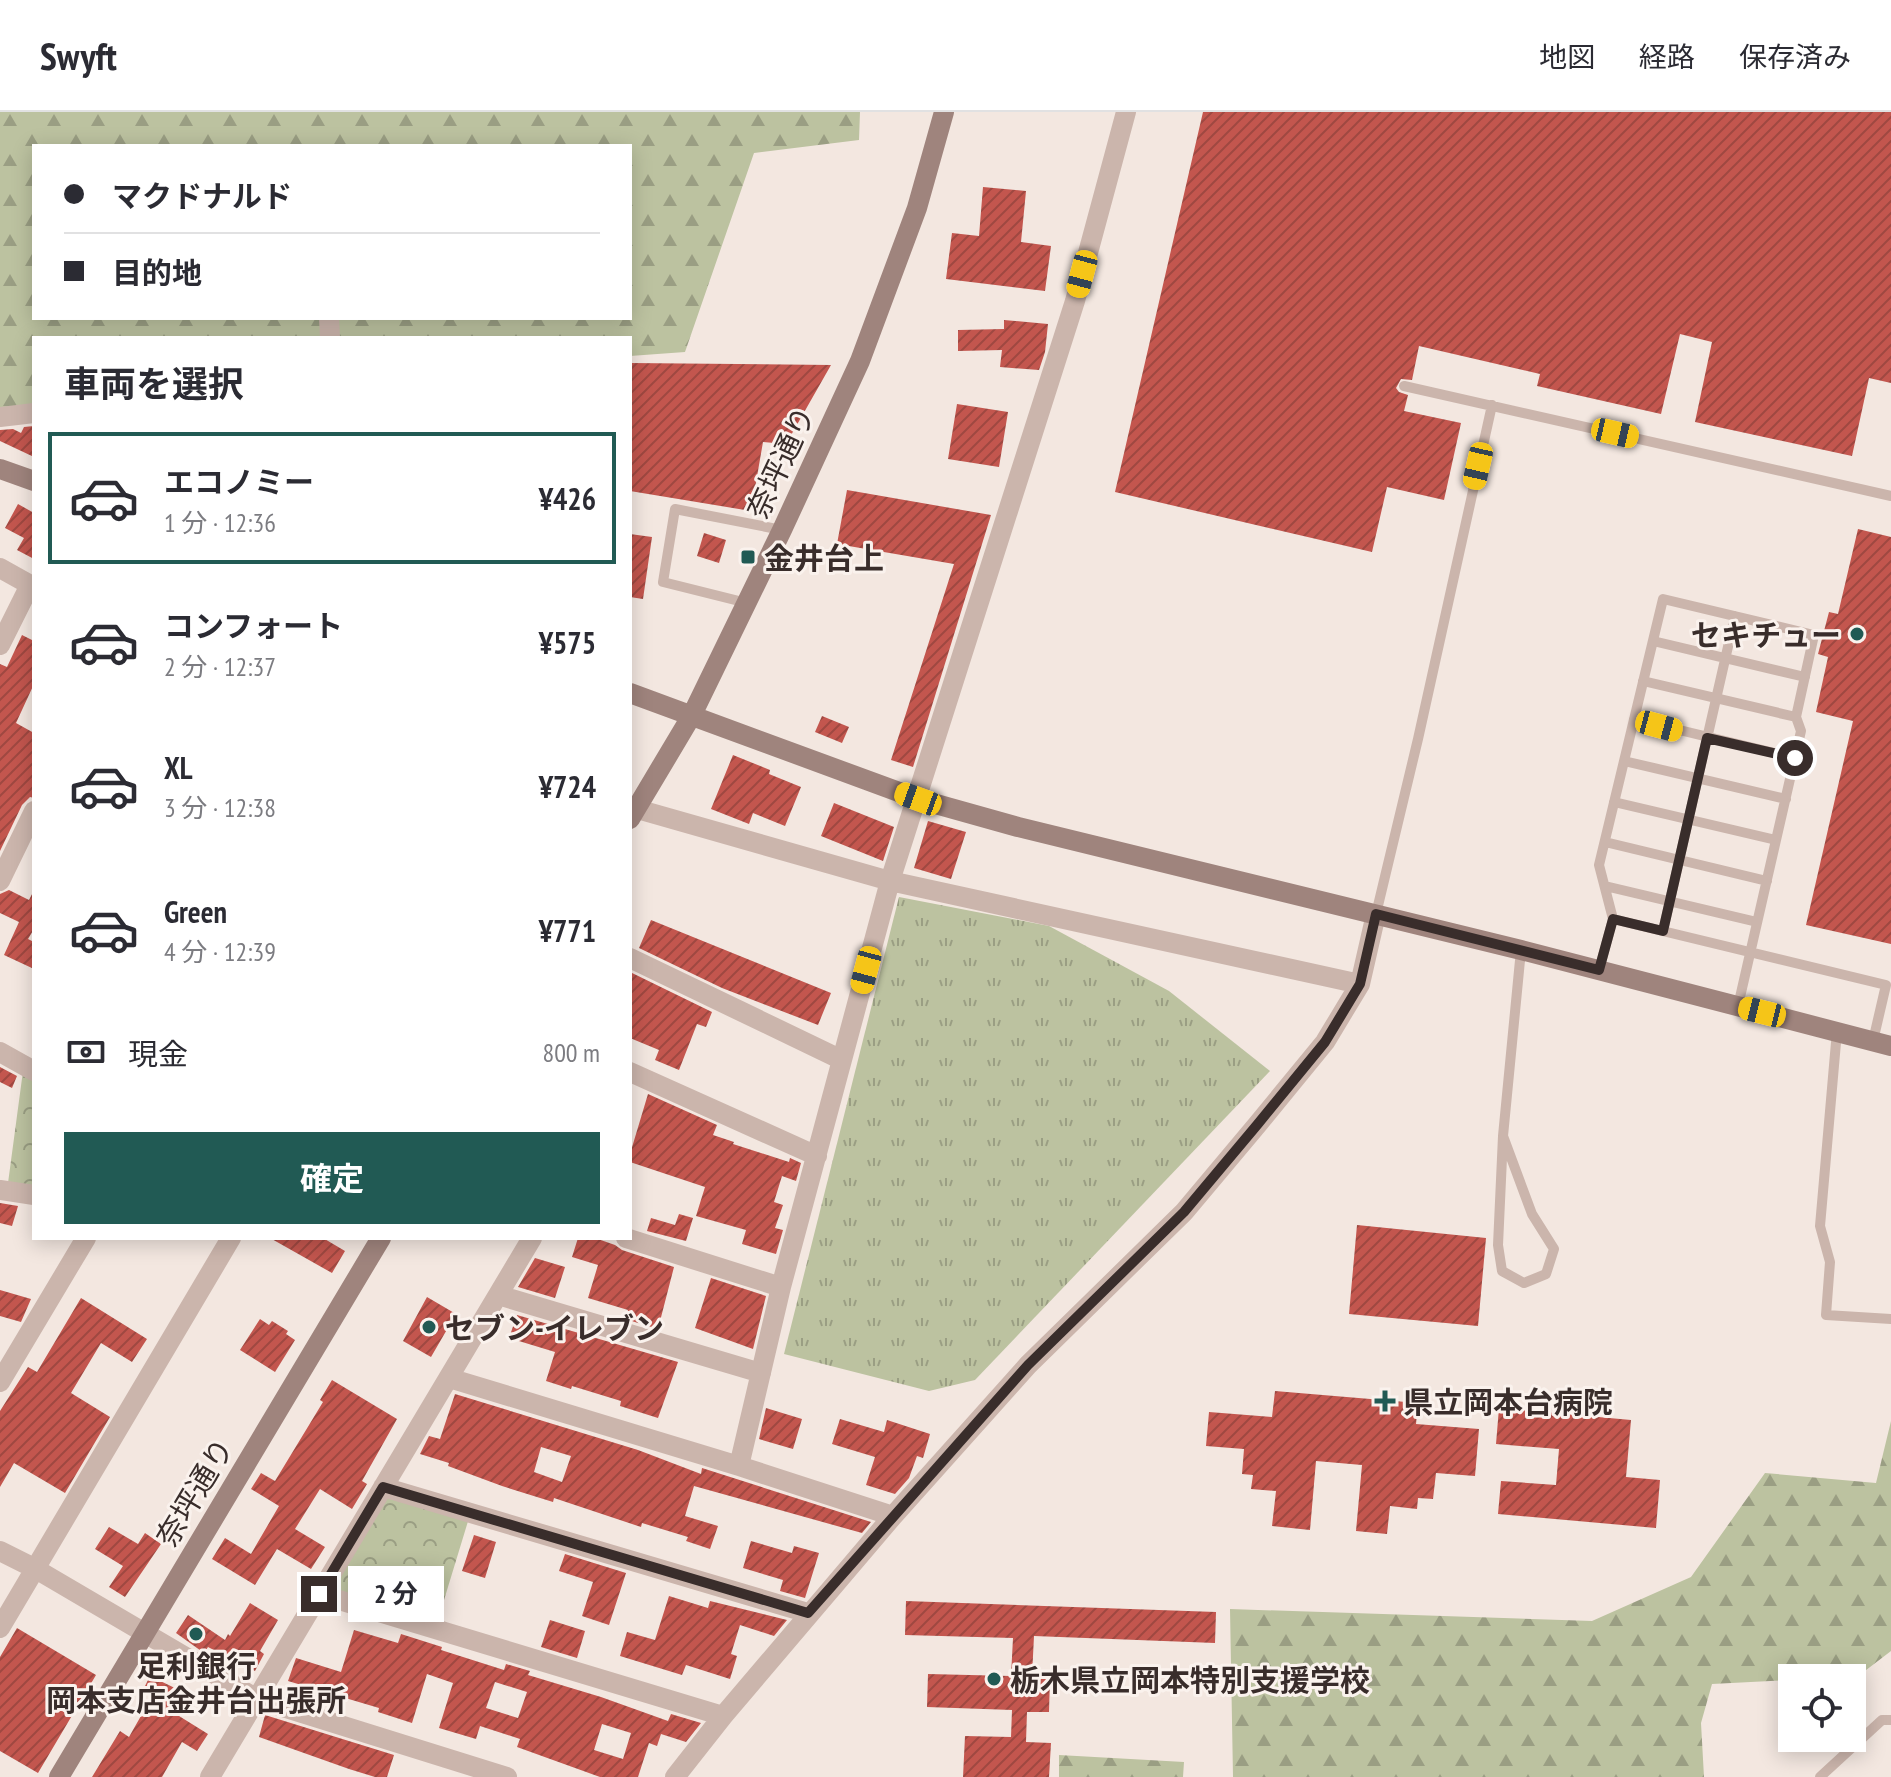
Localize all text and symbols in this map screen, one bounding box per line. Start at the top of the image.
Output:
text: Swyft [40,31,117,80]
text: 地図 [1539,38,1595,75]
text: 経路 [1639,38,1695,75]
text: 保存済み [1739,38,1851,75]
text: マクドナルド [112,176,292,215]
car [1064,248,1100,300]
text: 目的地 [112,253,202,292]
text: 車両を選択 [64,360,244,407]
street label: 奈坪通り [737,399,823,525]
car [1589,416,1641,450]
car [1461,440,1495,492]
icon: car [68,462,140,534]
text: エコノミー [164,462,314,501]
text: ¥426 [539,479,596,518]
text: 1 分 · 12:36 [164,506,276,539]
place label: 金井台上 [764,538,884,577]
marker: 金井台上 [739,548,757,566]
icon: car [68,606,140,678]
text: コンフォート [164,606,343,645]
place label: セキチュー [1691,615,1841,654]
text: ¥575 [539,623,596,662]
marker: セキチュー [1848,625,1866,643]
text: 2 分 · 12:37 [164,650,276,683]
car [1633,708,1685,744]
route start [1777,740,1813,776]
text: XL [164,748,193,787]
icon: car [68,750,140,822]
text: ¥724 [539,767,596,806]
car [891,780,945,818]
text: 3 分 · 12:38 [164,791,276,824]
text: Green [164,892,227,931]
icon: car [68,894,140,966]
text: ¥771 [539,911,596,950]
text: 4 分 · 12:39 [164,935,276,968]
car [848,944,884,996]
car [1736,995,1788,1029]
icon: cash [64,1030,108,1074]
text: 現金 [128,1034,188,1073]
text: 800 m [542,1036,600,1069]
button: 確定 [64,1132,600,1224]
place label: セブン-イレブン [445,1308,664,1347]
marker: セブン-イレブン [420,1318,438,1336]
place label: 県立岡本台病院 [1403,1382,1613,1421]
marker: 県立岡本台病院 [1374,1390,1396,1412]
street label: 奈坪通り [146,1431,242,1553]
callout: 2 分 [347,1566,443,1622]
route end [301,1576,337,1612]
text: 2 分 [374,1577,418,1610]
marker: 足利銀行 岡本支店金井台出張所 [187,1625,205,1643]
place label: 足利銀行 岡本支店金井台出張所 [46,1646,346,1719]
place label: 栃木県立岡本特別支援学校 [1010,1660,1370,1699]
map controls [1778,1664,1866,1752]
button: locate [1778,1664,1866,1752]
marker: 栃木県立岡本特別支援学校 [985,1670,1003,1688]

